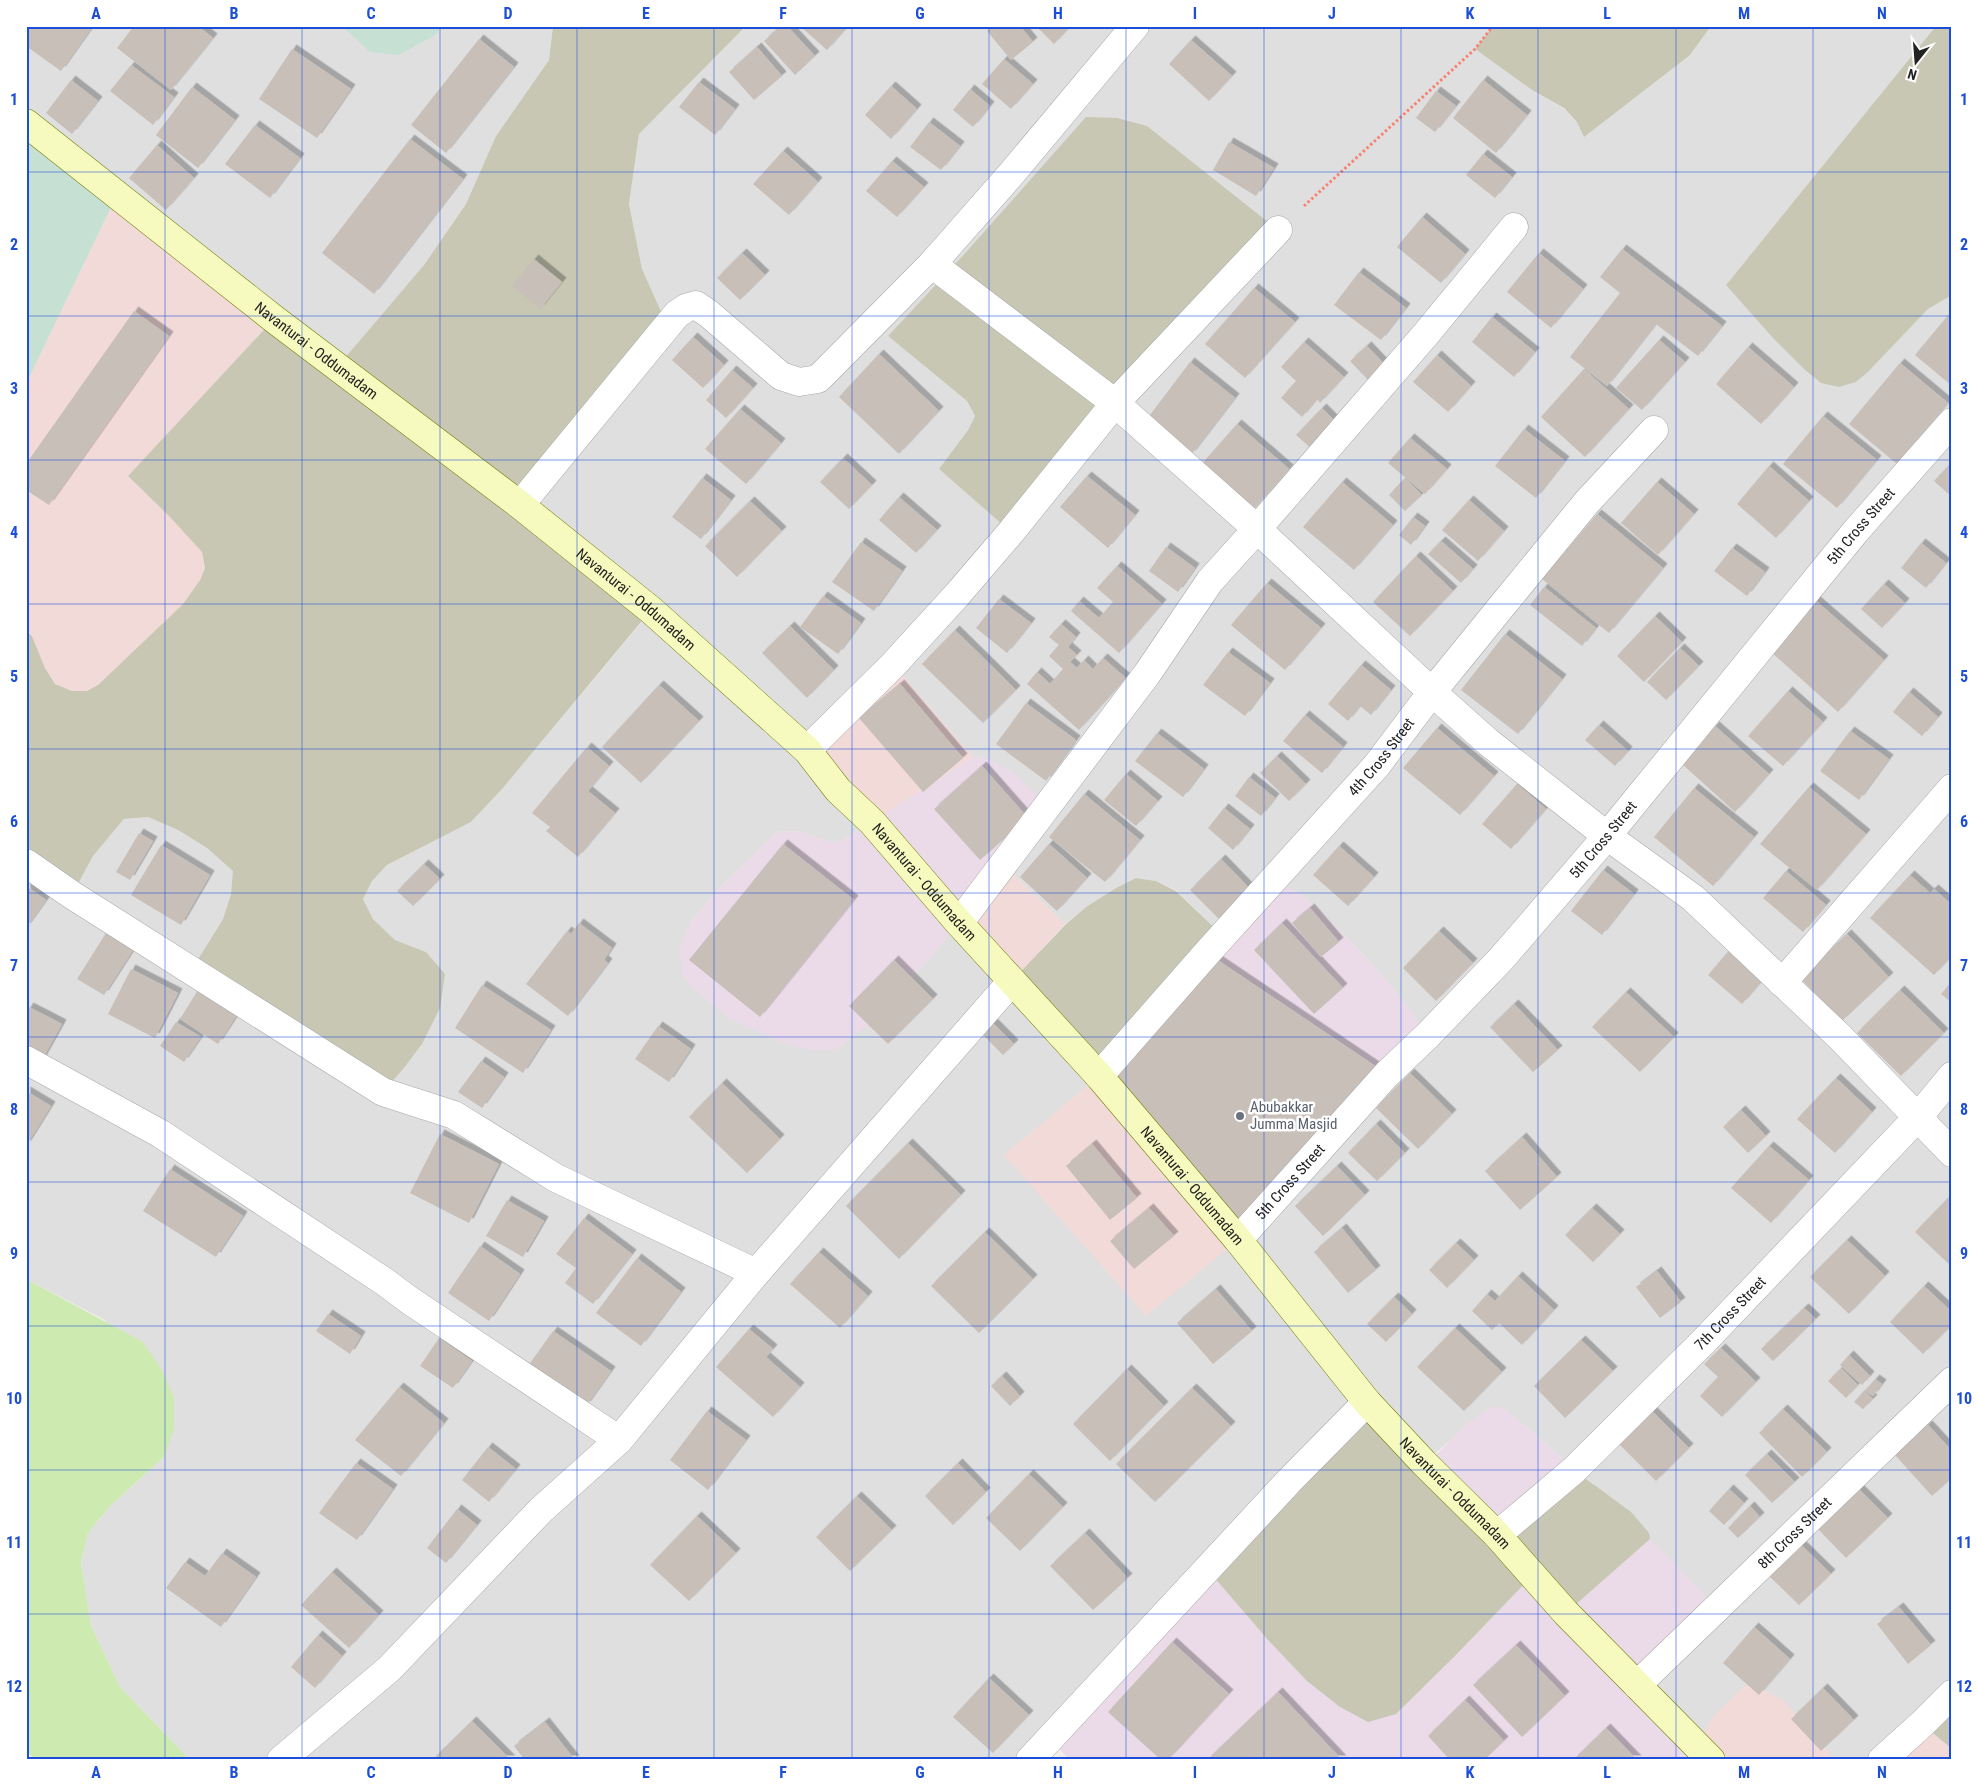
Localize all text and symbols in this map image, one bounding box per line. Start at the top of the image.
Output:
text: A [91,4,101,23]
text: B [230,4,239,23]
text: C [366,4,376,23]
text: D [503,4,513,23]
text: E [642,4,650,23]
text: F [779,4,787,23]
text: G [915,4,925,23]
text: H [1053,4,1063,23]
text: I [1193,4,1197,23]
text: J [1328,4,1336,23]
text: K [1466,4,1475,23]
text: L [1603,4,1611,23]
text: M [1738,4,1750,23]
text: N [1877,4,1887,23]
north arrow [1890,38,1940,88]
text: N [1906,66,1919,83]
text: 1 [10,90,18,109]
text: 1 [1960,90,1968,109]
text: 2 [10,235,18,254]
text: 2 [1960,235,1968,254]
street label: Navanturai - Oddumadam [251,298,381,403]
text: 3 [10,379,18,398]
text: 3 [1960,379,1968,398]
street label: 5th Cross Street [1823,484,1899,568]
text: 4 [10,523,18,542]
text: 4 [1960,523,1968,542]
street label: Navanturai - Oddumadam [572,545,699,655]
text: 5 [10,667,18,686]
text: 5 [1960,667,1968,686]
street label: 4th Cross Street [1344,714,1418,800]
street label: 5th Cross Street [1566,798,1641,882]
text: 6 [10,812,18,831]
text: 6 [1960,812,1968,831]
street label: Navanturai - Oddumadam [868,820,980,945]
text: 7 [10,956,18,975]
text: 7 [1960,956,1968,975]
place label: Abubakkar Jumma Masjid [1250,1098,1337,1133]
text: 8 [10,1100,18,1119]
text: 8 [1960,1100,1968,1119]
marker: Abubakkar Jumma Masjid [1234,1110,1246,1122]
street label: Navanturai - Oddumadam [1137,1123,1247,1249]
street label: 5th Cross Street [1252,1140,1329,1223]
text: 9 [10,1244,18,1263]
text: 9 [1960,1244,1968,1263]
street label: 7th Cross Street [1691,1273,1770,1354]
text: 10 [6,1389,22,1408]
text: 10 [1956,1389,1972,1408]
street label: Navanturai - Oddumadam [1396,1434,1514,1553]
street label: 8th Cross Street [1754,1493,1835,1573]
text: 11 [6,1533,22,1552]
text: 11 [1956,1533,1972,1552]
text: 12 [6,1677,22,1696]
text: 12 [1956,1677,1972,1696]
text: A [91,1763,101,1782]
text: B [230,1763,239,1782]
text: C [366,1763,376,1782]
text: D [503,1763,513,1782]
text: E [642,1763,650,1782]
text: F [779,1763,787,1782]
text: G [915,1763,925,1782]
text: H [1053,1763,1063,1782]
text: I [1193,1763,1197,1782]
text: J [1328,1763,1336,1782]
text: K [1466,1763,1475,1782]
text: L [1603,1763,1611,1782]
text: M [1738,1763,1750,1782]
text: N [1877,1763,1887,1782]

